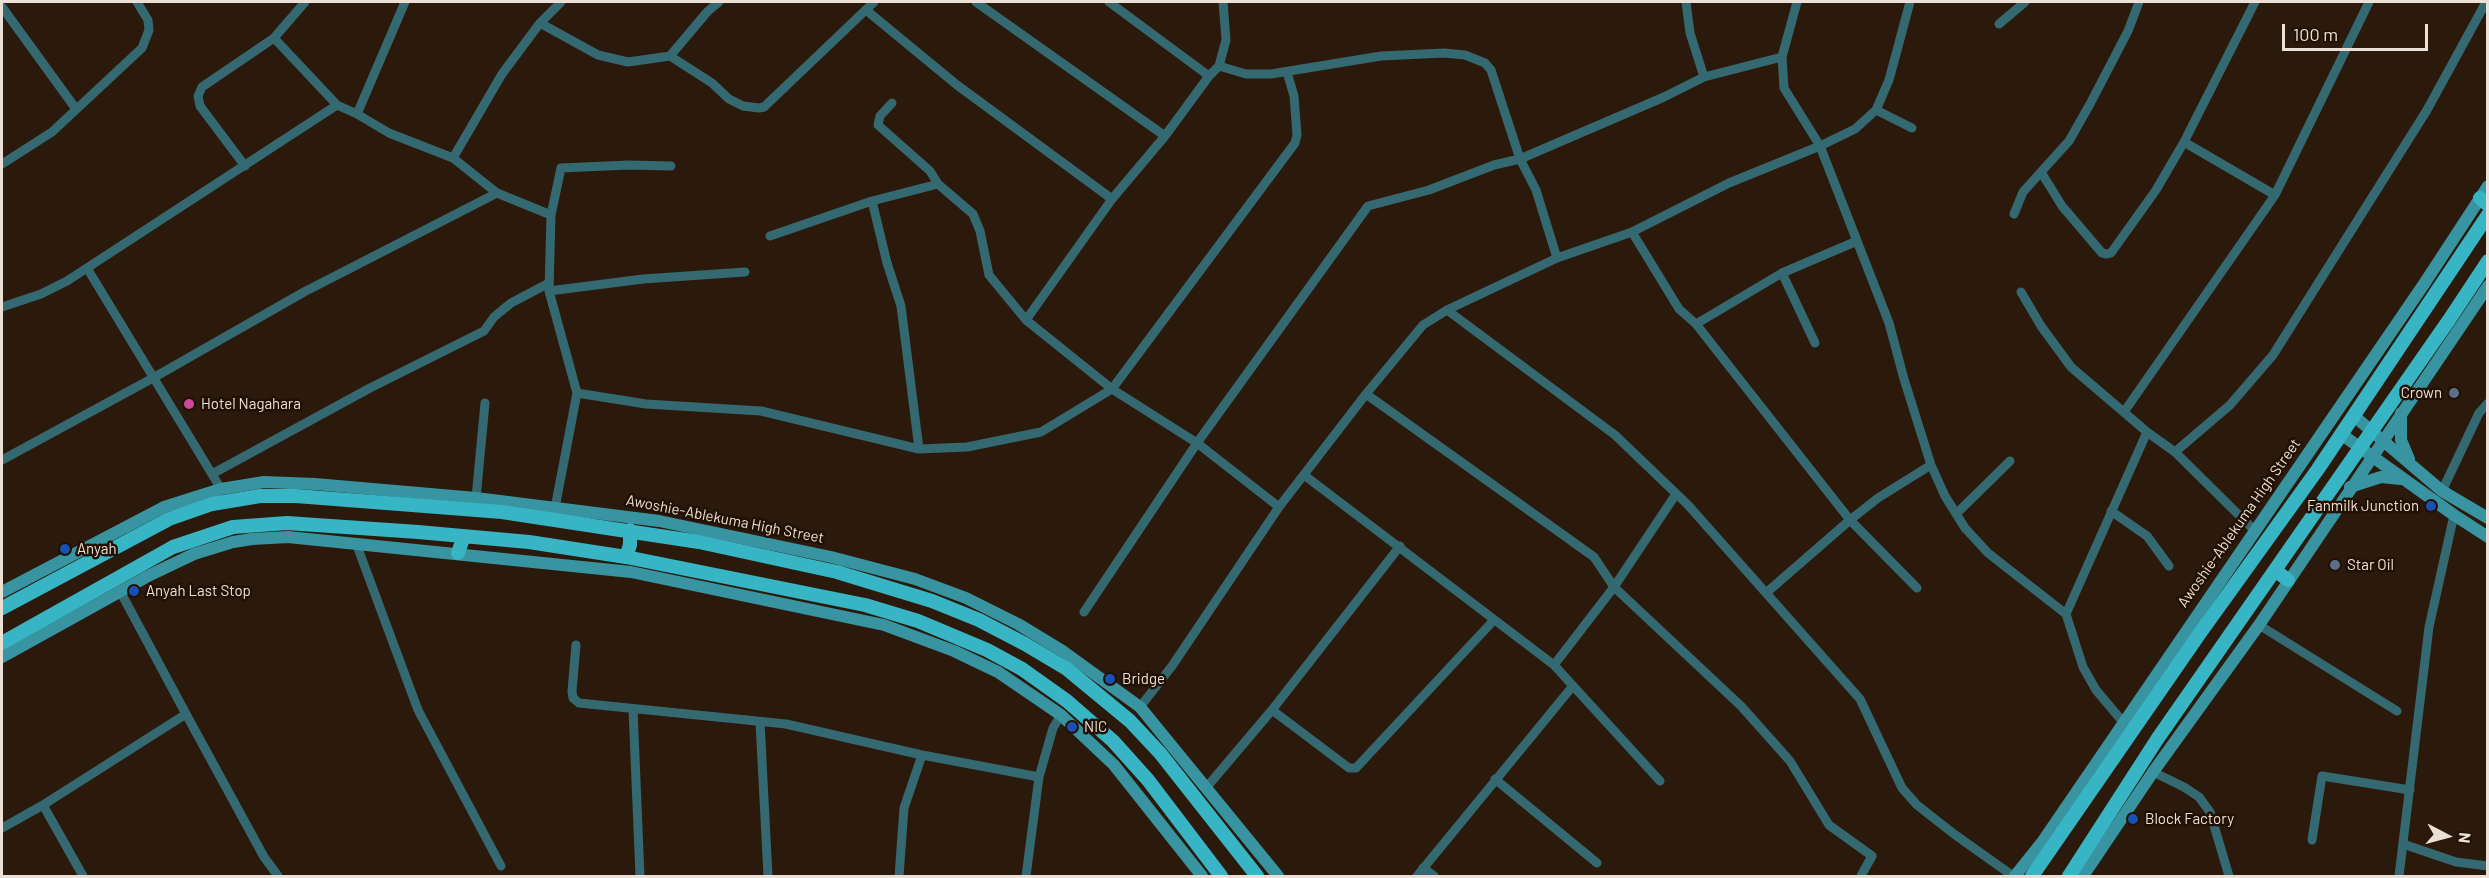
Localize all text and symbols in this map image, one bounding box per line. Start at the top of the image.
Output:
scale bar [2285,12,2430,50]
text: 100 m [2293,23,2338,45]
place label: Crown [2401,384,2442,402]
marker: Crown [2447,386,2461,400]
place label: Hotel Nagahara [201,395,301,413]
marker: Hotel Nagahara [182,397,196,411]
street label: Awoshie-Ablekuma High Street [2174,435,2304,611]
street label: Awoshie-Ablekuma High Street [624,491,826,547]
place label: Fanmilk Junction [2307,497,2419,515]
marker: Fanmilk Junction [2424,499,2438,513]
place label: Anyah [77,540,117,558]
marker: Anyah [58,542,72,556]
place label: Star Oil [2347,556,2394,574]
marker: Star Oil [2328,558,2342,572]
place label: Anyah Last Stop [146,582,251,600]
marker: Anyah Last Stop [127,584,141,598]
place label: Bridge [1122,670,1165,688]
marker: Bridge [1103,672,1117,686]
place label: NIC [1084,718,1107,736]
marker: NIC [1065,720,1079,734]
north arrow [2417,806,2477,866]
place label: Block Factory [2145,810,2234,828]
marker: Block Factory [2126,812,2140,826]
text: N [2455,832,2475,844]

